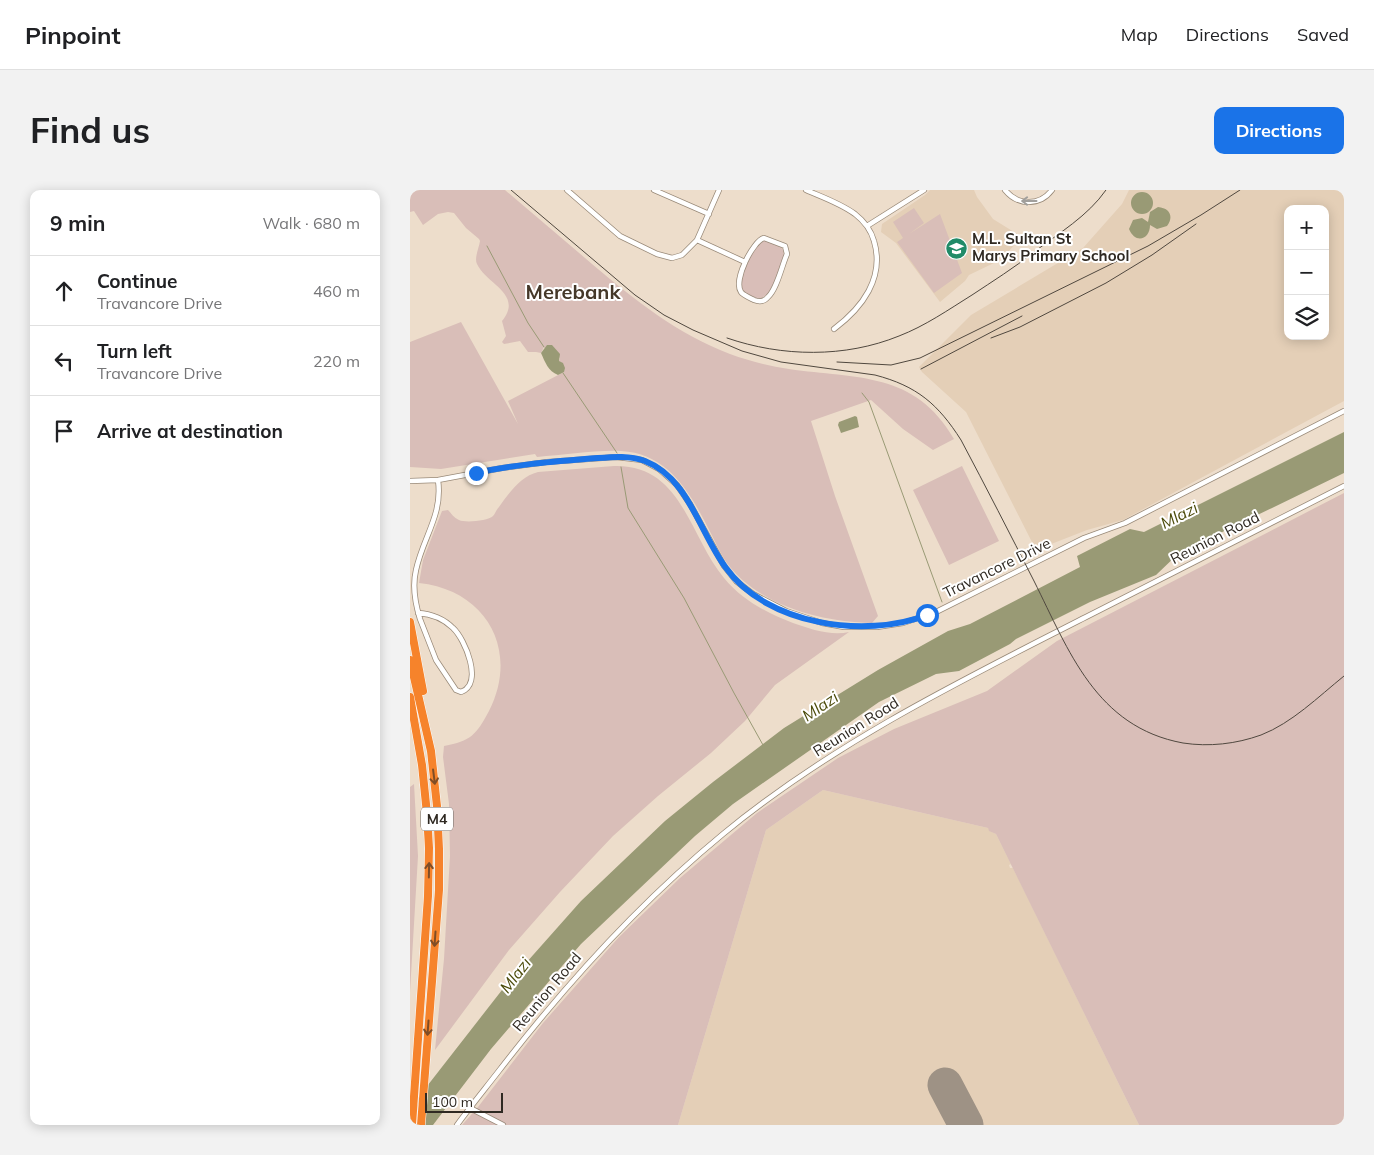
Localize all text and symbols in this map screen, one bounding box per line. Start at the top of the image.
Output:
text: Pinpoint [25,20,121,50]
text: Map [1121,23,1158,46]
text: Directions [1186,23,1269,46]
text: Saved [1297,23,1349,46]
button: Directions [1214,107,1344,154]
text: Find us [30,108,150,152]
one-way arrow [1021,196,1037,206]
map controls [1284,205,1329,340]
button: + [1284,205,1329,250]
text: 9 min [50,210,105,236]
text: Walk · 680 m [262,213,360,233]
place label: M.L. Sultan St Marys Primary School [972,229,1129,265]
school or university icon: M.L. Sultan St Marys Primary School [944,236,968,260]
button: − [1284,250,1329,295]
text: Continue [97,269,177,293]
icon: ahead [50,277,78,305]
district label: Merebank [526,279,621,304]
text: 460 m [313,281,360,301]
text: Travancore Drive [97,293,222,313]
button: layers [1284,295,1329,340]
text: Turn left [97,339,172,363]
icon: left [50,347,78,375]
text: 220 m [313,351,360,371]
text: Travancore Drive [97,363,222,383]
icon: arrive [50,417,78,445]
text: Arrive at destination [97,419,283,443]
route end [465,462,488,485]
water label: Mlazi [1157,497,1201,533]
street label: Reunion Road [1167,507,1262,568]
street label: Travancore Drive [940,533,1054,602]
route start [916,604,939,627]
water label: Mlazi [798,687,842,725]
street label: Reunion Road [809,693,902,760]
one-way arrow [429,768,439,784]
road number: M4 [421,808,453,830]
one-way arrow [424,863,433,879]
one-way arrow [430,930,440,946]
street label: Reunion Road [508,948,585,1035]
water label: Mlazi [495,953,535,997]
one-way arrow [424,1020,433,1036]
scale bar [425,1090,502,1113]
text: 100 m [432,1093,473,1111]

